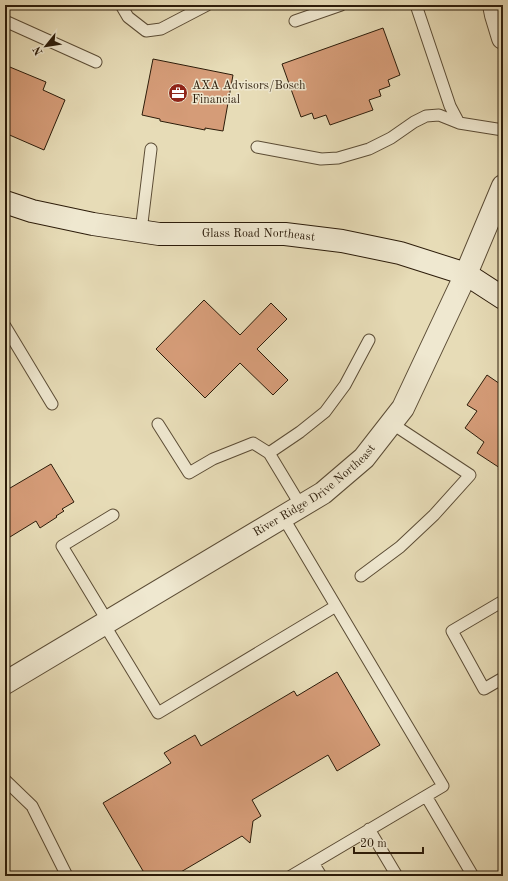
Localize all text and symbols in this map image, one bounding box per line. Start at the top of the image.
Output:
north arrow [26,26,66,66]
text: N [31,43,46,57]
place label: AXA Advisors/Bosch Financial [192,80,306,106]
office icon: AXA Advisors/Bosch Financial [167,82,189,104]
street label: Glass Road Northeast [202,228,316,244]
street label: River Ridge Drive Northeast [251,442,378,539]
scale bar [354,829,423,855]
text: 20 m [360,838,387,850]

